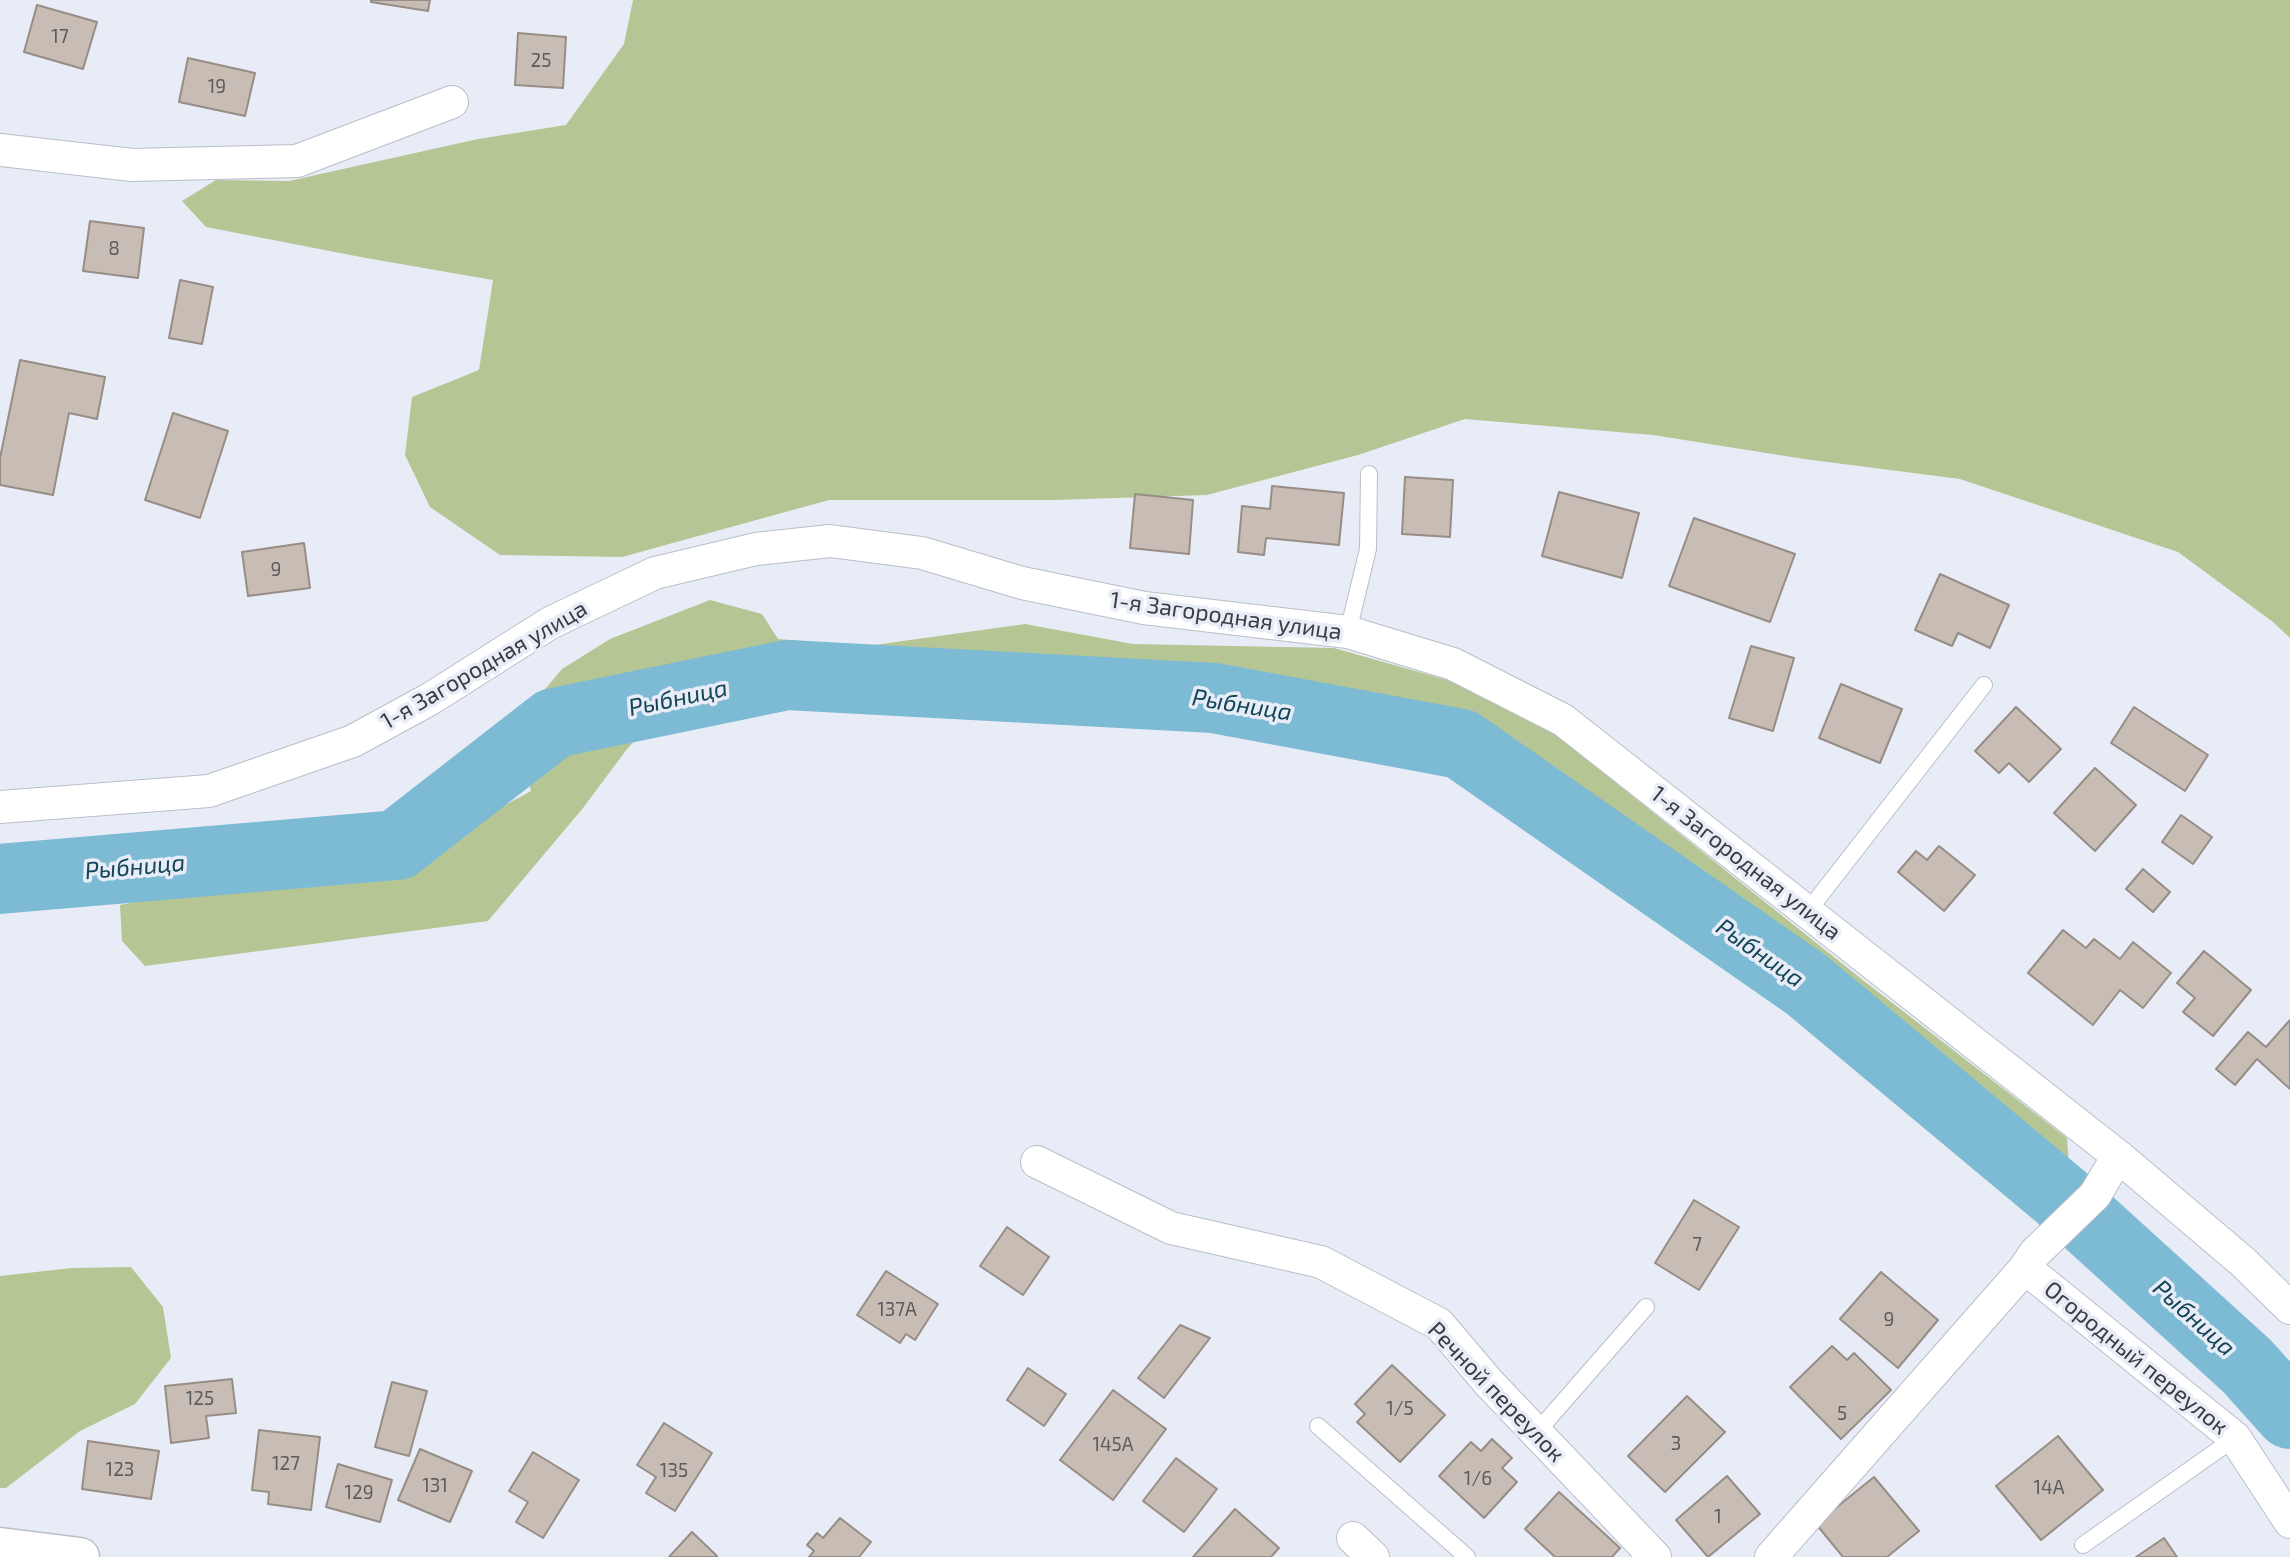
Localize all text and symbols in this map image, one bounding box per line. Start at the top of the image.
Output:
house number: 17 [51,26,69,48]
house number: 25 [531,50,551,72]
house number: 19 [208,76,226,98]
house number: 8 [108,238,120,260]
house number: 9 [271,559,281,581]
street label: 1-я Загородная улица [1108,586,1344,646]
street label: 1-я Загородная улица [376,595,592,735]
water label: Рыбница [626,673,730,723]
water label: Рыбница [1190,683,1294,727]
street label: 1-я Загородная улица [1645,780,1847,946]
water label: Рыбница [84,848,186,886]
water label: Рыбница [1711,912,1809,994]
house number: 7 [1692,1234,1702,1256]
water label: Рыбница [2147,1274,2241,1362]
street label: Огородный переулок [2039,1275,2233,1441]
house number: 137А [877,1299,917,1321]
house number: 9 [1884,1309,1894,1331]
street label: Речной переулок [1422,1316,1570,1468]
house number: 125 [186,1388,214,1410]
house number: 1/5 [1386,1398,1414,1420]
house number: 5 [1837,1403,1847,1425]
house number: 3 [1671,1433,1681,1455]
house number: 145А [1092,1434,1134,1456]
house number: 127 [272,1453,300,1475]
house number: 123 [106,1459,134,1481]
house number: 135 [660,1460,688,1482]
house number: 1/6 [1464,1468,1492,1490]
house number: 131 [422,1475,448,1497]
house number: 14А [2033,1477,2065,1499]
house number: 129 [344,1482,374,1504]
house number: 1 [1714,1506,1722,1528]

